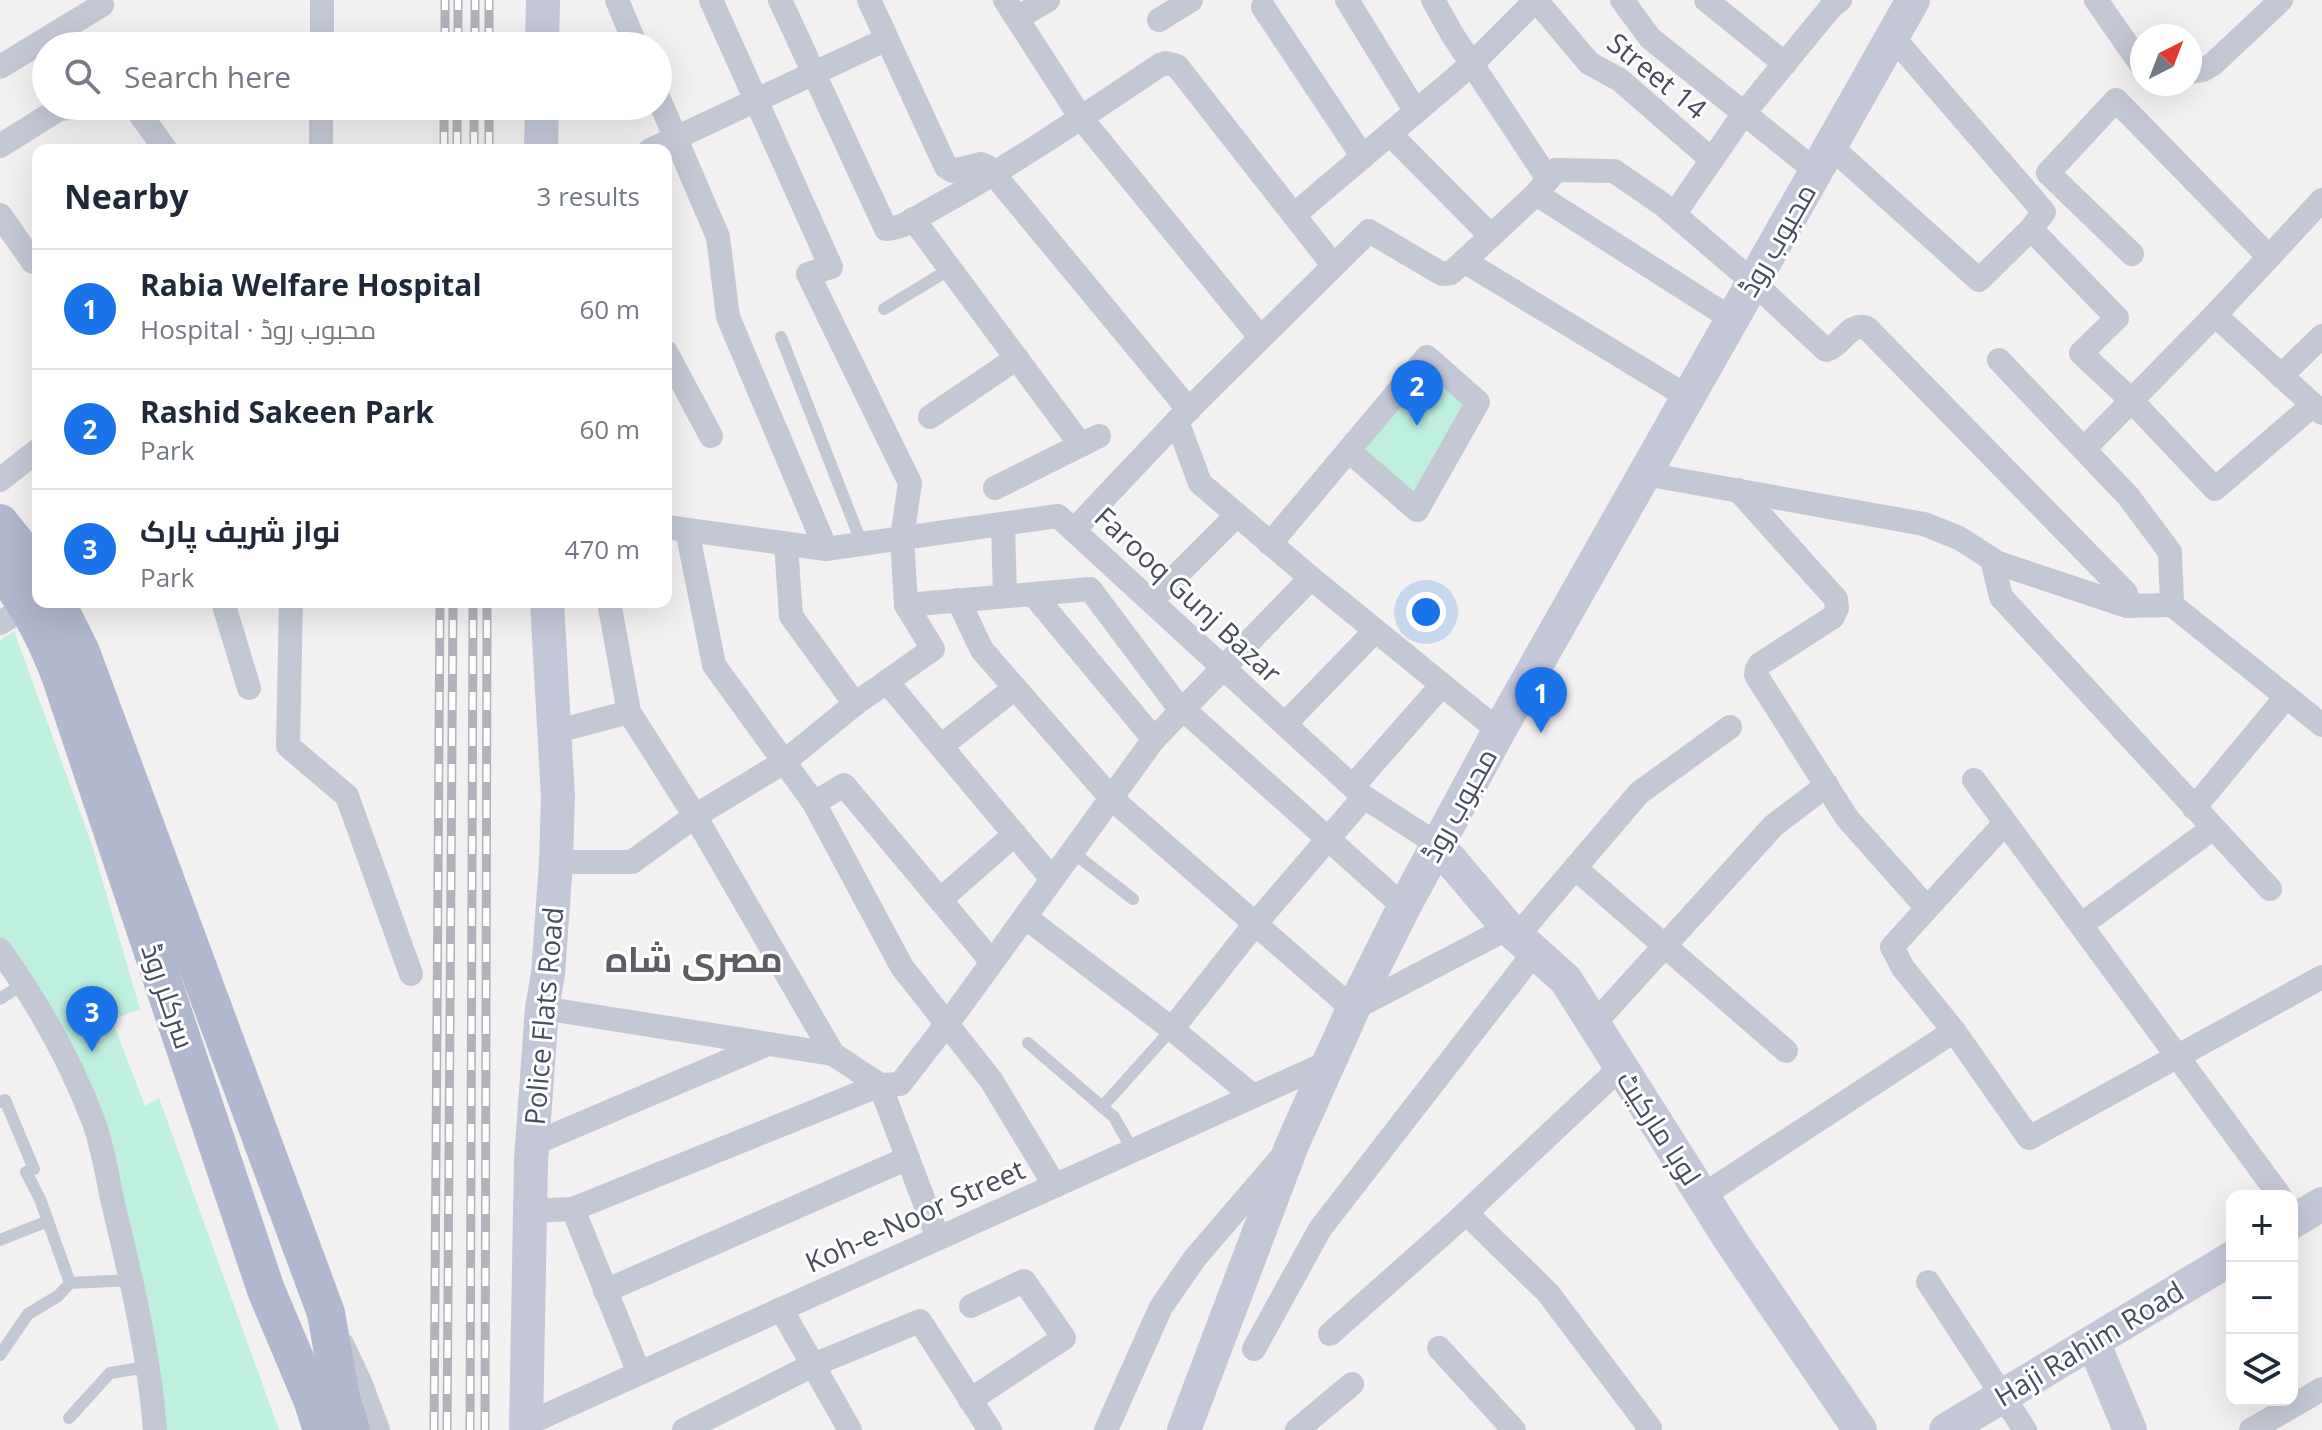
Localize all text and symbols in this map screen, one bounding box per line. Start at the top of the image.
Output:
street label: Street 14 [1600,23,1715,127]
north arrow [2130,24,2202,96]
search box [32,32,672,120]
icon: search [60,54,104,98]
text: Search here [124,56,291,97]
text: Nearby [64,173,189,219]
street label: محبوب روڈ [1728,176,1824,303]
text: 3 results [537,178,640,214]
text: Rabia Welfare Hospital [140,264,482,305]
text: 1 [83,291,97,327]
text: 60 m [579,291,640,327]
text: Hospital · محبوب روڈ [140,311,376,347]
pin: 2 [1391,360,1443,426]
text: Rashid Sakeen Park [140,391,434,432]
text: 2 [83,411,97,447]
text: 60 m [579,411,640,447]
text: Park [140,432,194,468]
street label: Farooq Gunj Bazar [1087,498,1291,691]
text: نواز شریف پارک [140,510,340,551]
text: 3 [83,531,97,567]
text: 470 m [565,531,640,567]
text: Park [140,559,194,595]
your location [1406,592,1446,632]
pin: 1 [1515,667,1567,733]
street label: محبوب روڈ [1411,741,1505,868]
street label: Police Flats Road [515,905,571,1127]
district label: مصری شاہ [605,934,783,983]
street label: سرکلر روڈ [133,938,205,1053]
pin: 3 [66,986,118,1052]
street label: لوہا مارکیٹ [1609,1063,1711,1192]
street label: Koh-e-Noor Street [799,1150,1030,1281]
map controls [2226,1190,2298,1406]
button: + [2226,1190,2298,1262]
button: − [2226,1262,2298,1334]
street label: Haji Rahim Road [1987,1272,2190,1415]
button: layers [2226,1334,2298,1406]

